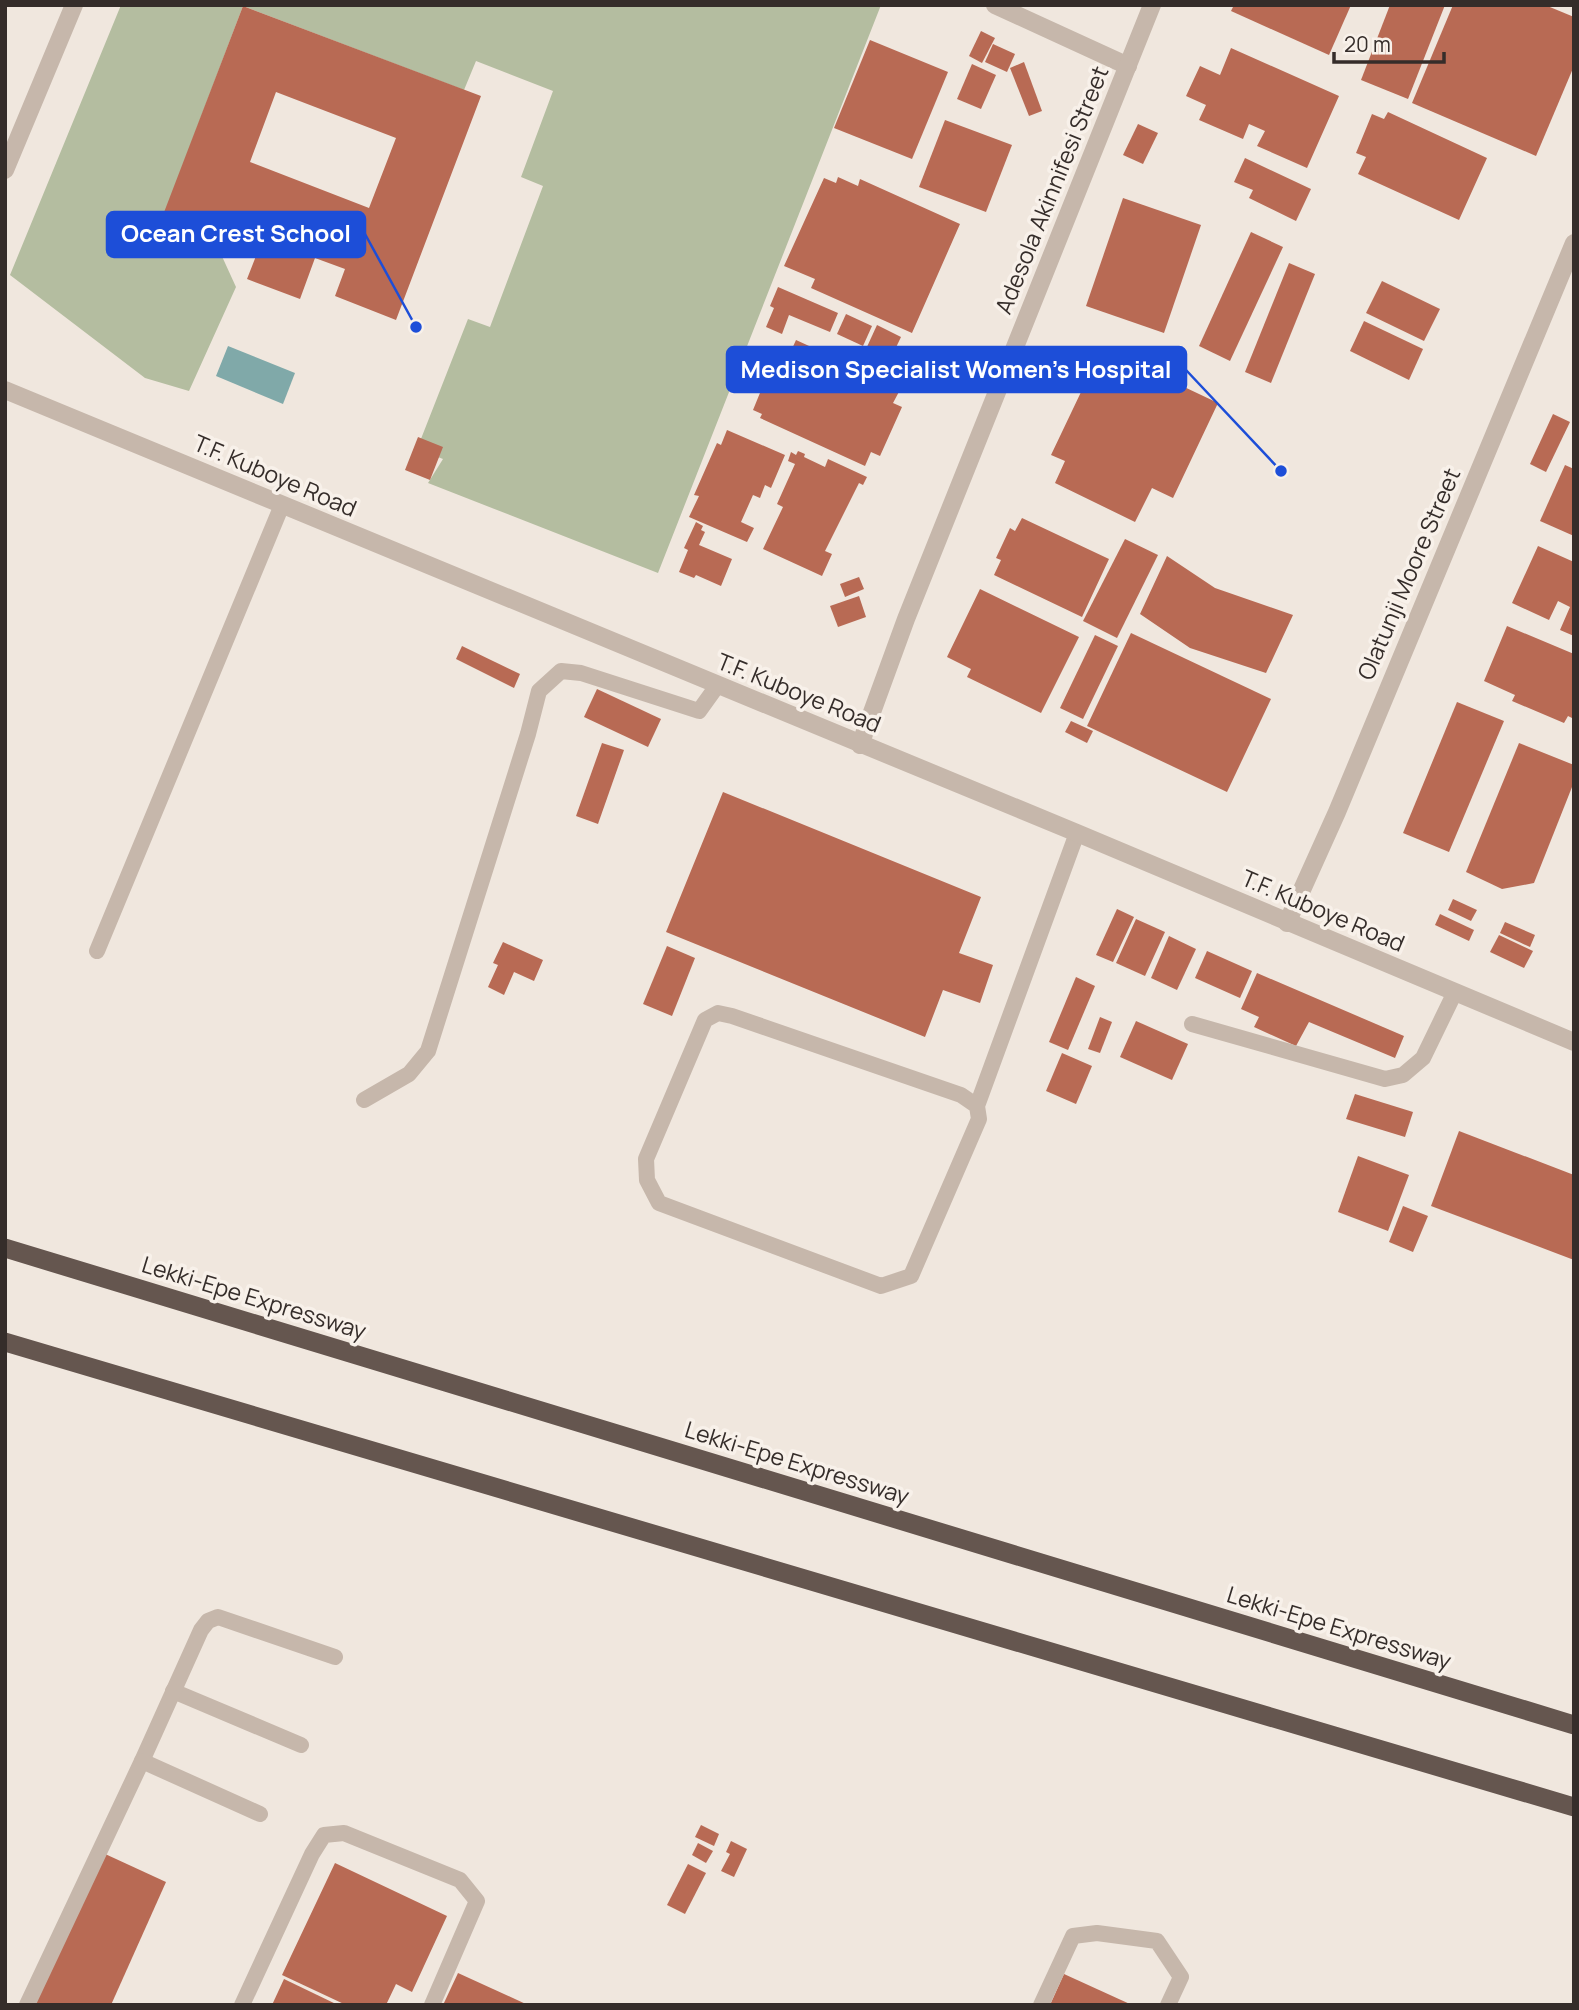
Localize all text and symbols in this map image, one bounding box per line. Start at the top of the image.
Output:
scale bar [1334,21,1444,65]
text: 20 m [1344,30,1391,58]
street label: Adesola Akinnifesi Street [987,61,1116,318]
callout: Ocean Crest School [107,212,365,257]
text: Ocean Crest School [121,216,351,249]
callout: Medison Specialist Women's Hospital [727,347,1186,392]
text: Medison Specialist Women's Hospital [740,352,1172,385]
street label: T.F. Kuboye Road [189,426,362,524]
street label: Olatunji Moore Street [1349,463,1467,684]
street label: T.F. Kuboye Road [713,645,886,740]
street label: T.F. Kuboye Road [1237,861,1410,959]
street label: Lekki-Epe Expressway [138,1248,370,1346]
street label: Lekki-Epe Expressway [681,1413,913,1511]
street label: Lekki-Epe Expressway [1223,1578,1455,1676]

